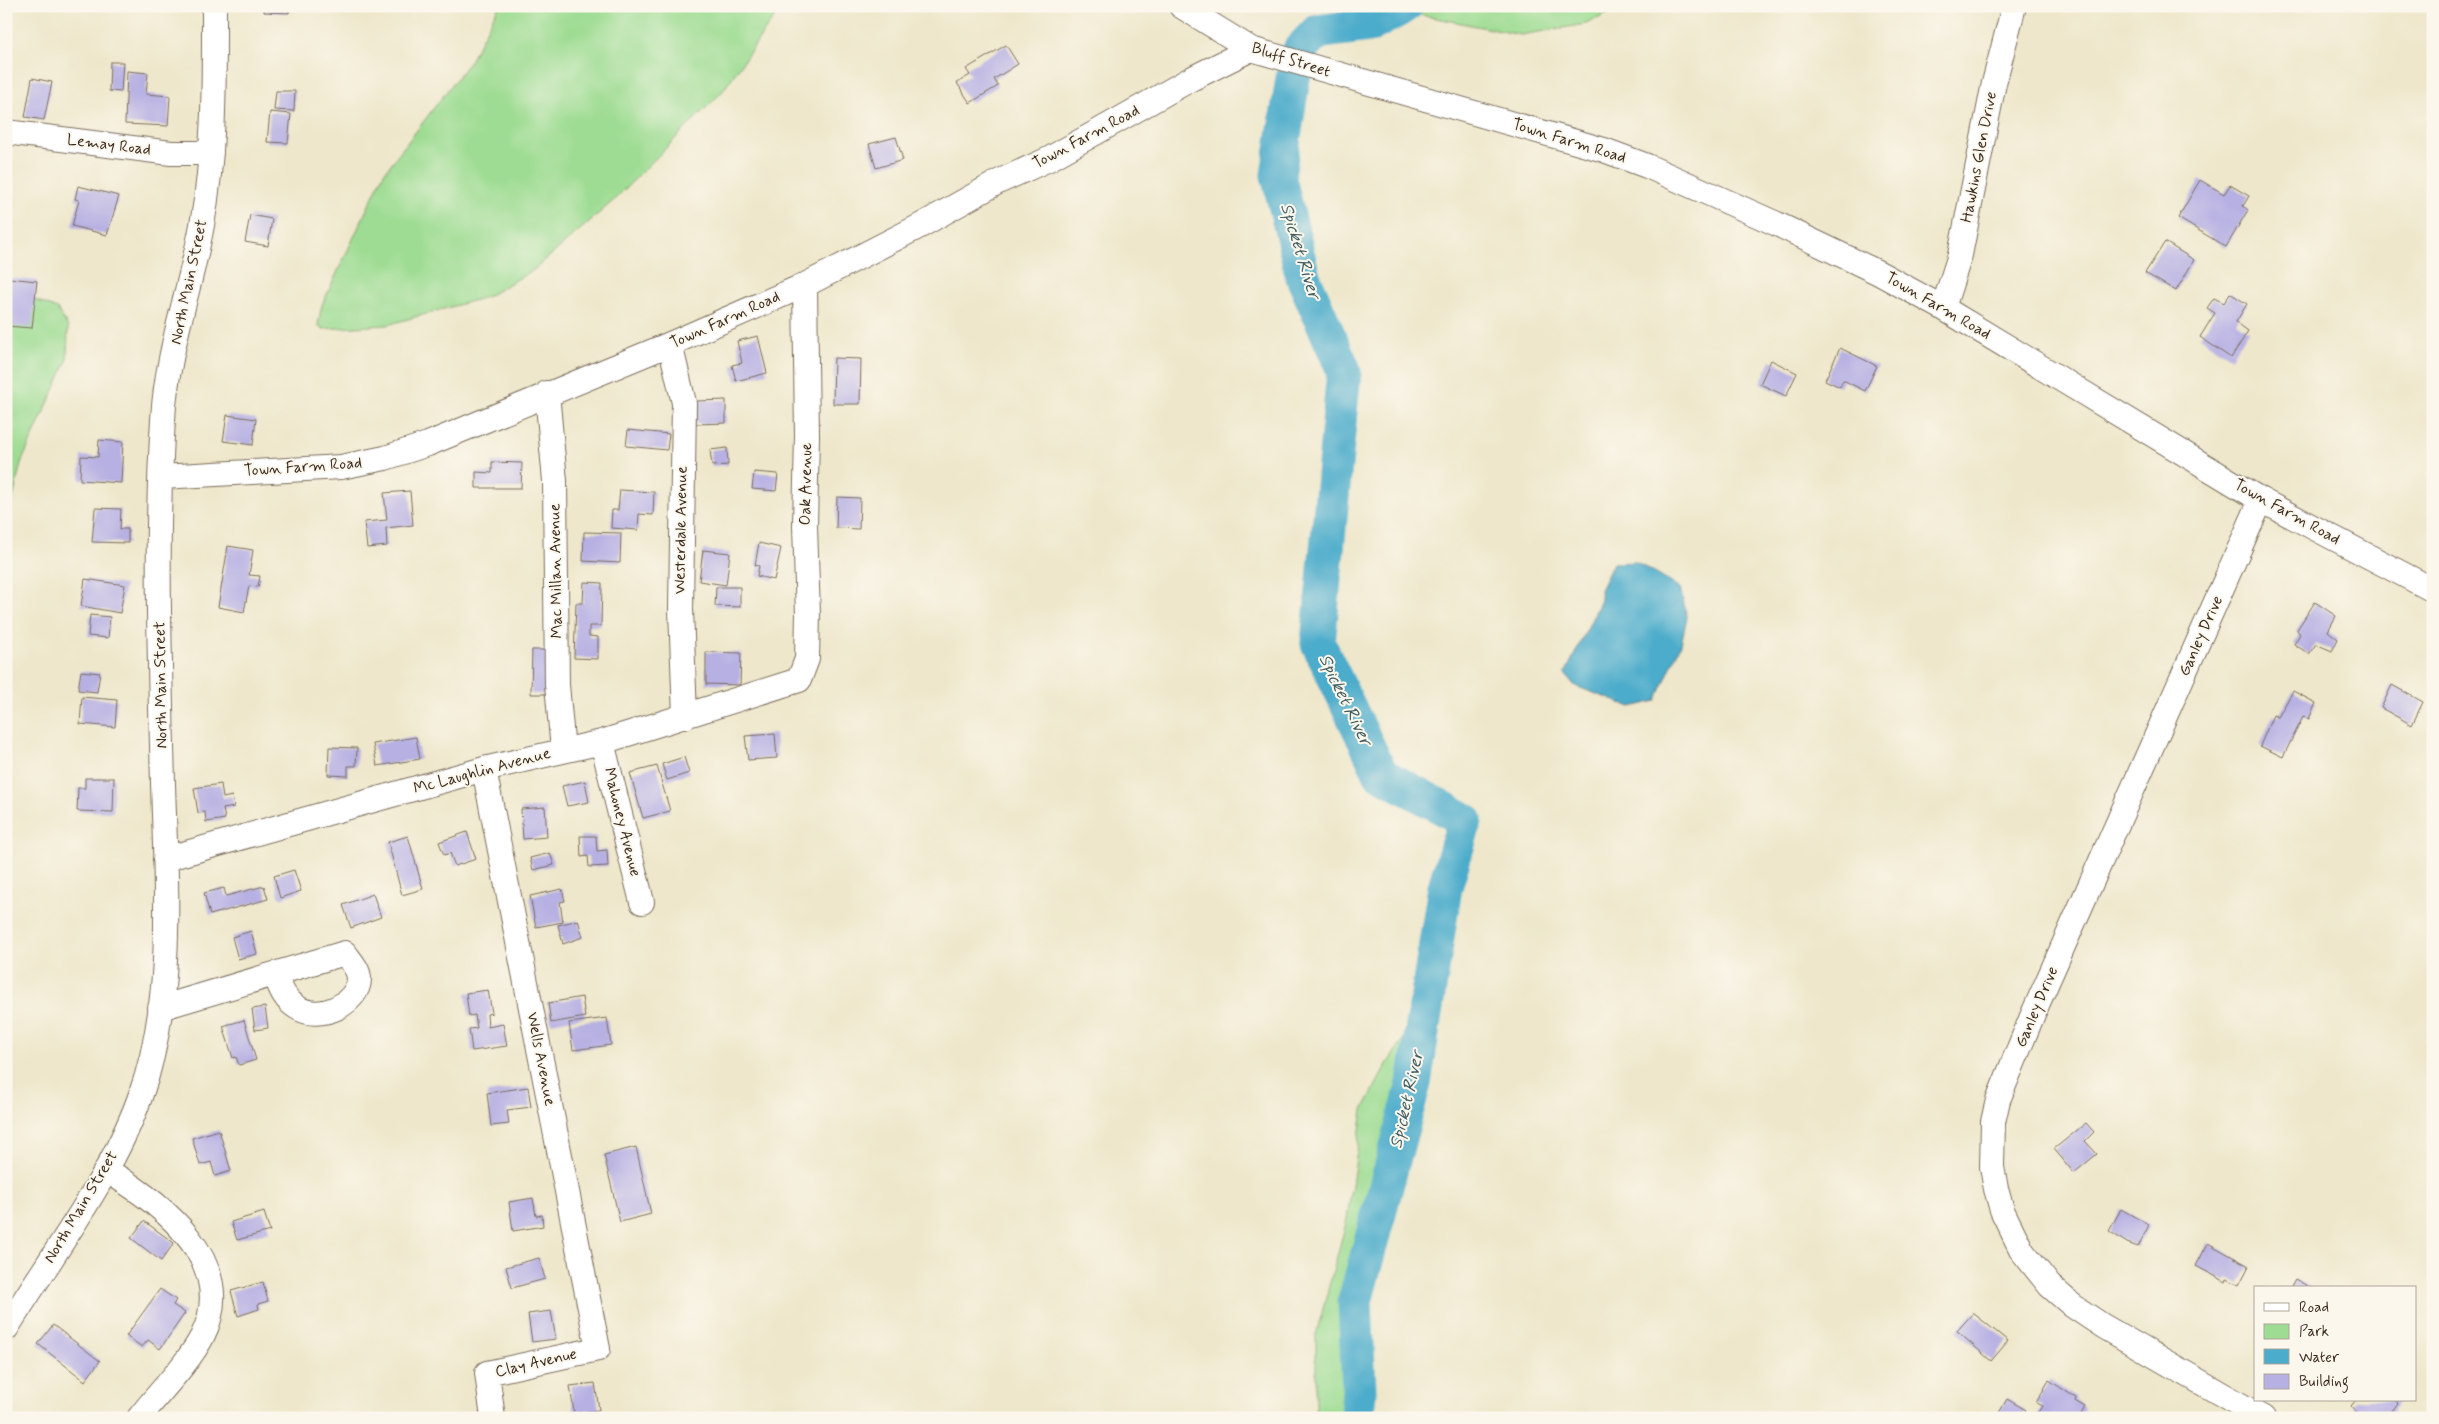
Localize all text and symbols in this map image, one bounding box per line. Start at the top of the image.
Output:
street label: Bluff Street [1249,37,1333,83]
street label: Hawkins Glen Drive [1956,90,2002,224]
street label: Town Farm Road [1029,100,1143,174]
street label: Town Farm Road [1509,114,1629,168]
street label: Lemay Road [66,129,152,161]
water label: Spicket River [1274,200,1327,304]
street label: North Main Street [165,217,213,346]
street label: Town Farm Road [1882,267,1994,345]
street label: Town Farm Road [667,286,783,354]
street label: Oak Avenue [795,442,817,526]
street label: Town Farm Road [243,452,363,482]
street label: Westerdale Avenue [669,466,693,594]
street label: Town Farm Road [2230,474,2344,550]
street label: Mac Millan Avenue [544,503,568,639]
street label: Ganley Drive [2174,592,2228,680]
street label: North Main Street [149,621,173,749]
water label: Spicket River [1313,650,1379,752]
street label: Mc Laughlin Avenue [411,743,553,799]
street label: Mahoney Avenue [598,765,646,879]
street label: Ganley Drive [2011,963,2063,1051]
street label: Wells Avenue [522,1010,560,1108]
water label: Spicket River [1384,1047,1430,1151]
street label: North Main Street [39,1147,123,1267]
legend [2254,1286,2416,1402]
text: Road [2299,1298,2329,1318]
text: Park [2299,1322,2329,1342]
street label: Clay Avenue [493,1343,579,1383]
text: Water [2299,1348,2339,1368]
text: Building [2299,1372,2349,1393]

